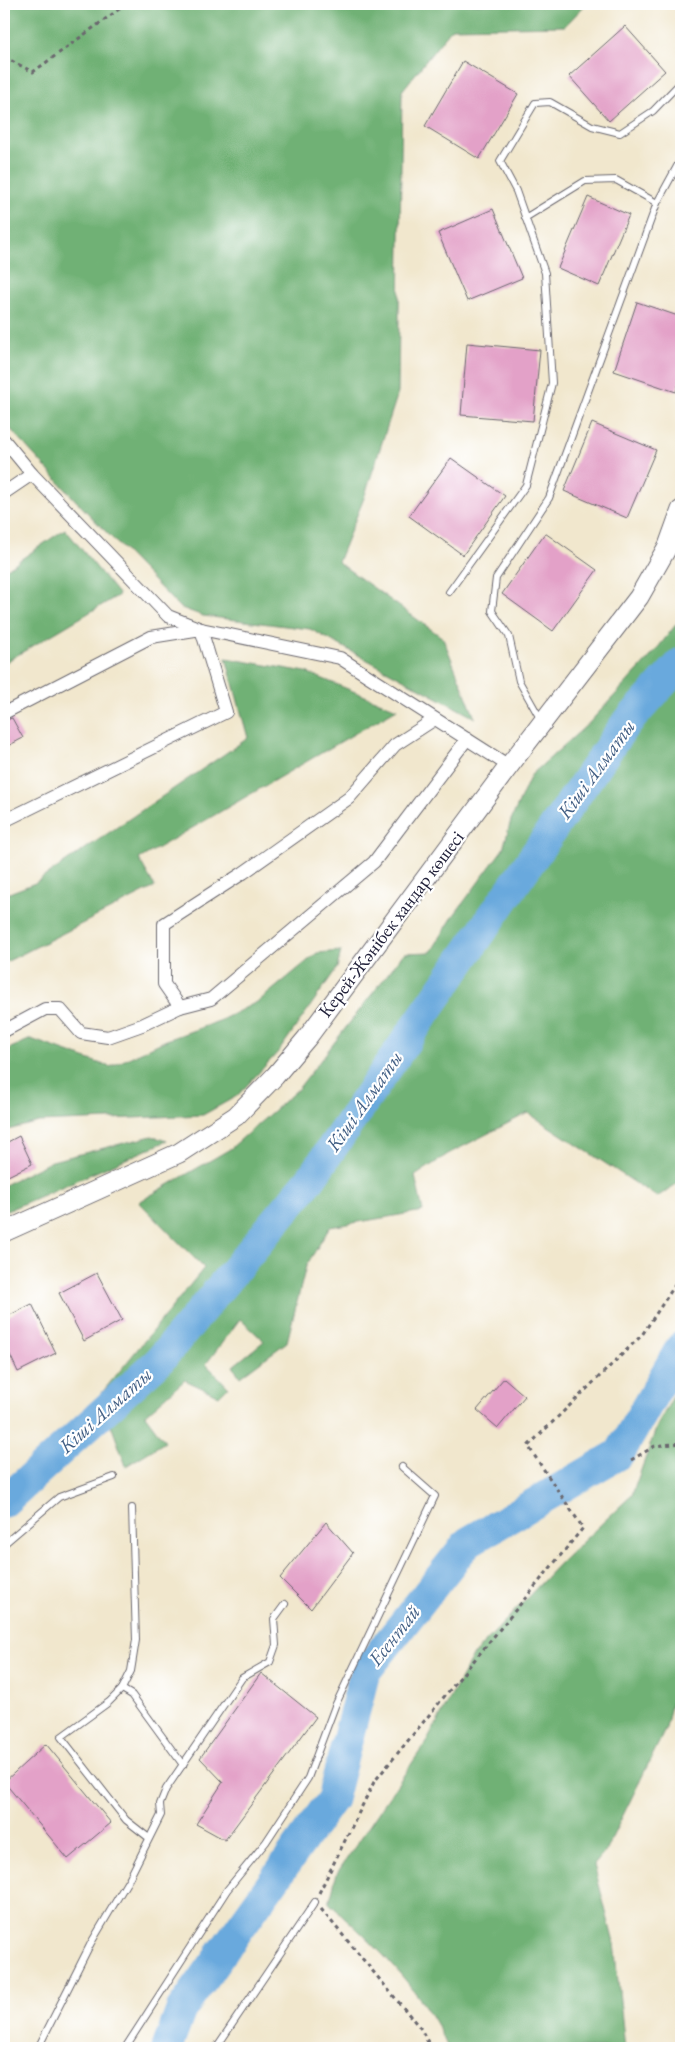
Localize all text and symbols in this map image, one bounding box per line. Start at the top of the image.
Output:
water label: Кіші Алматы [551,714,641,825]
street label: Керей-Жәнібек хандар көшесі [313,825,470,1022]
water label: Кіші Алматы [319,1046,408,1157]
water label: Кіші Алматы [52,1361,157,1459]
water label: Есентай [362,1599,426,1671]

